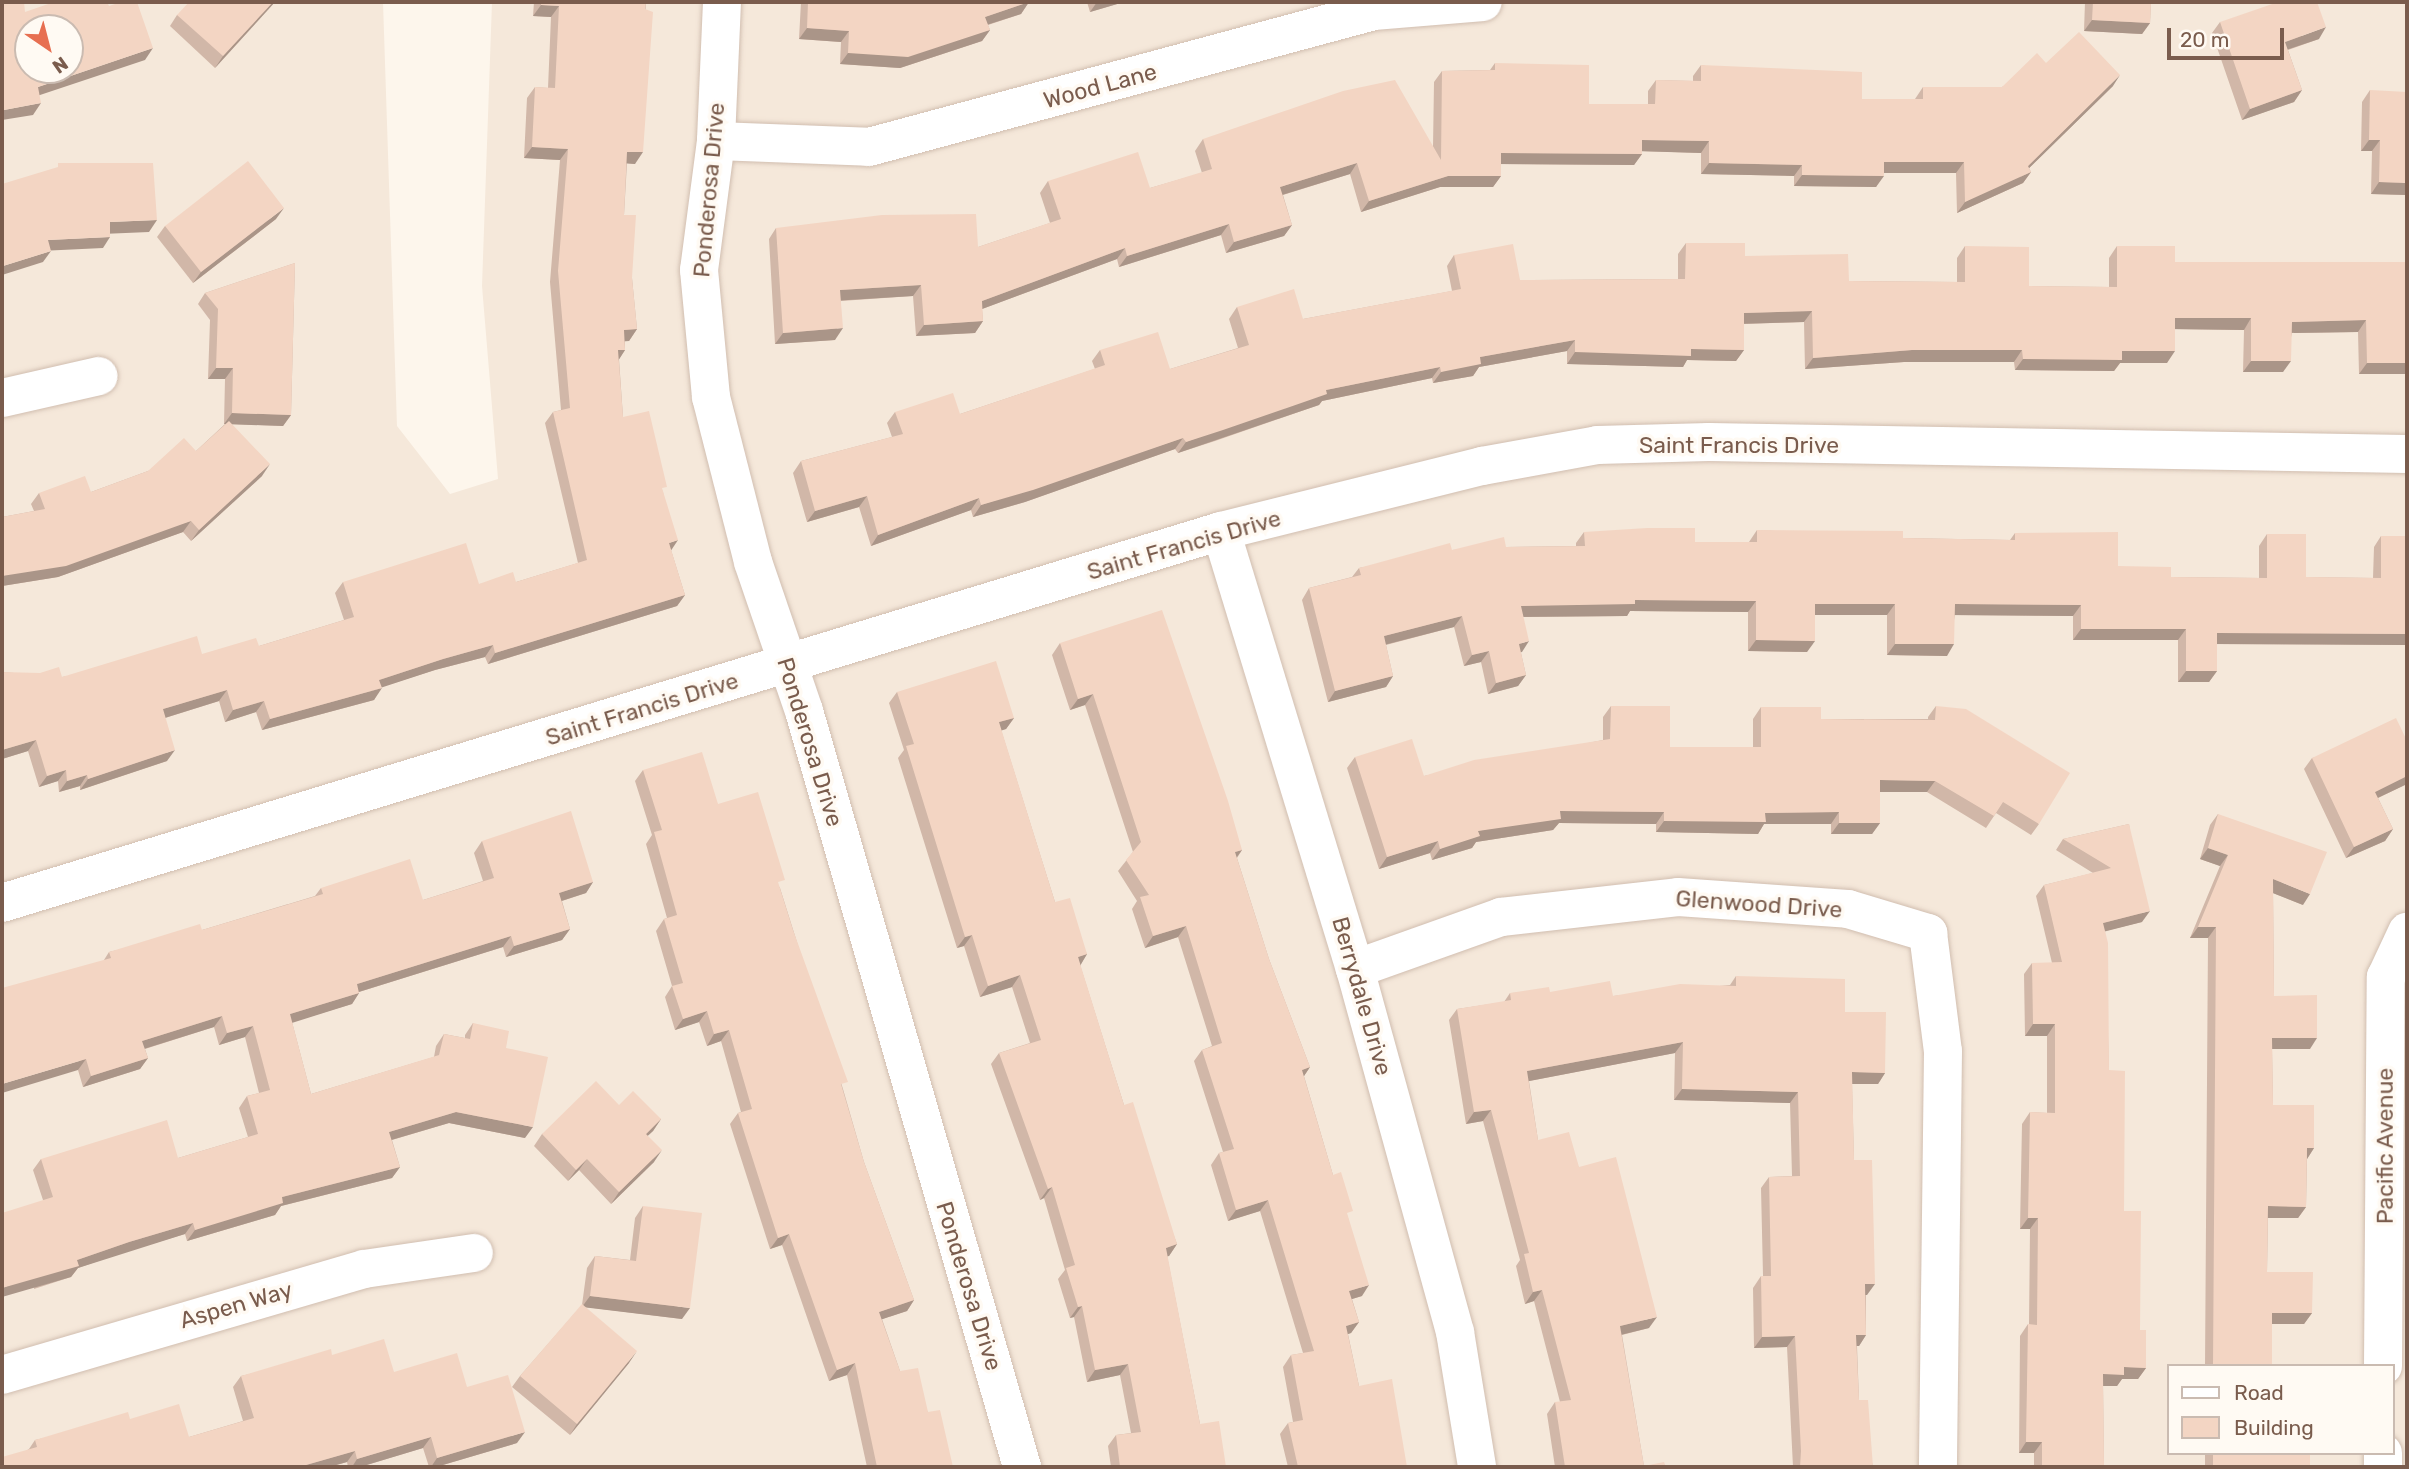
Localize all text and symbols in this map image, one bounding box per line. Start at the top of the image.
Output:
north arrow [14,14,84,84]
scale bar [2171,14,2288,58]
text: 20 m [2180,27,2229,52]
text: N [48,52,72,78]
street label: Wood Lane [1040,58,1160,114]
street label: Ponderosa Drive [688,101,730,279]
street label: Saint Francis Drive [1639,431,1839,459]
street label: Saint Francis Drive [1084,504,1284,586]
street label: Ponderosa Drive [771,654,849,830]
street label: Saint Francis Drive [542,667,742,751]
street label: Glenwood Drive [1675,884,1843,924]
street label: Berrydale Drive [1326,913,1398,1079]
street label: Pacific Avenue [2371,1067,2399,1225]
street label: Ponderosa Drive [930,1198,1008,1374]
street label: Aspen Way [176,1276,296,1334]
legend [2168,1364,2395,1455]
text: Road [2234,1380,2284,1405]
text: Building [2234,1415,2314,1440]

